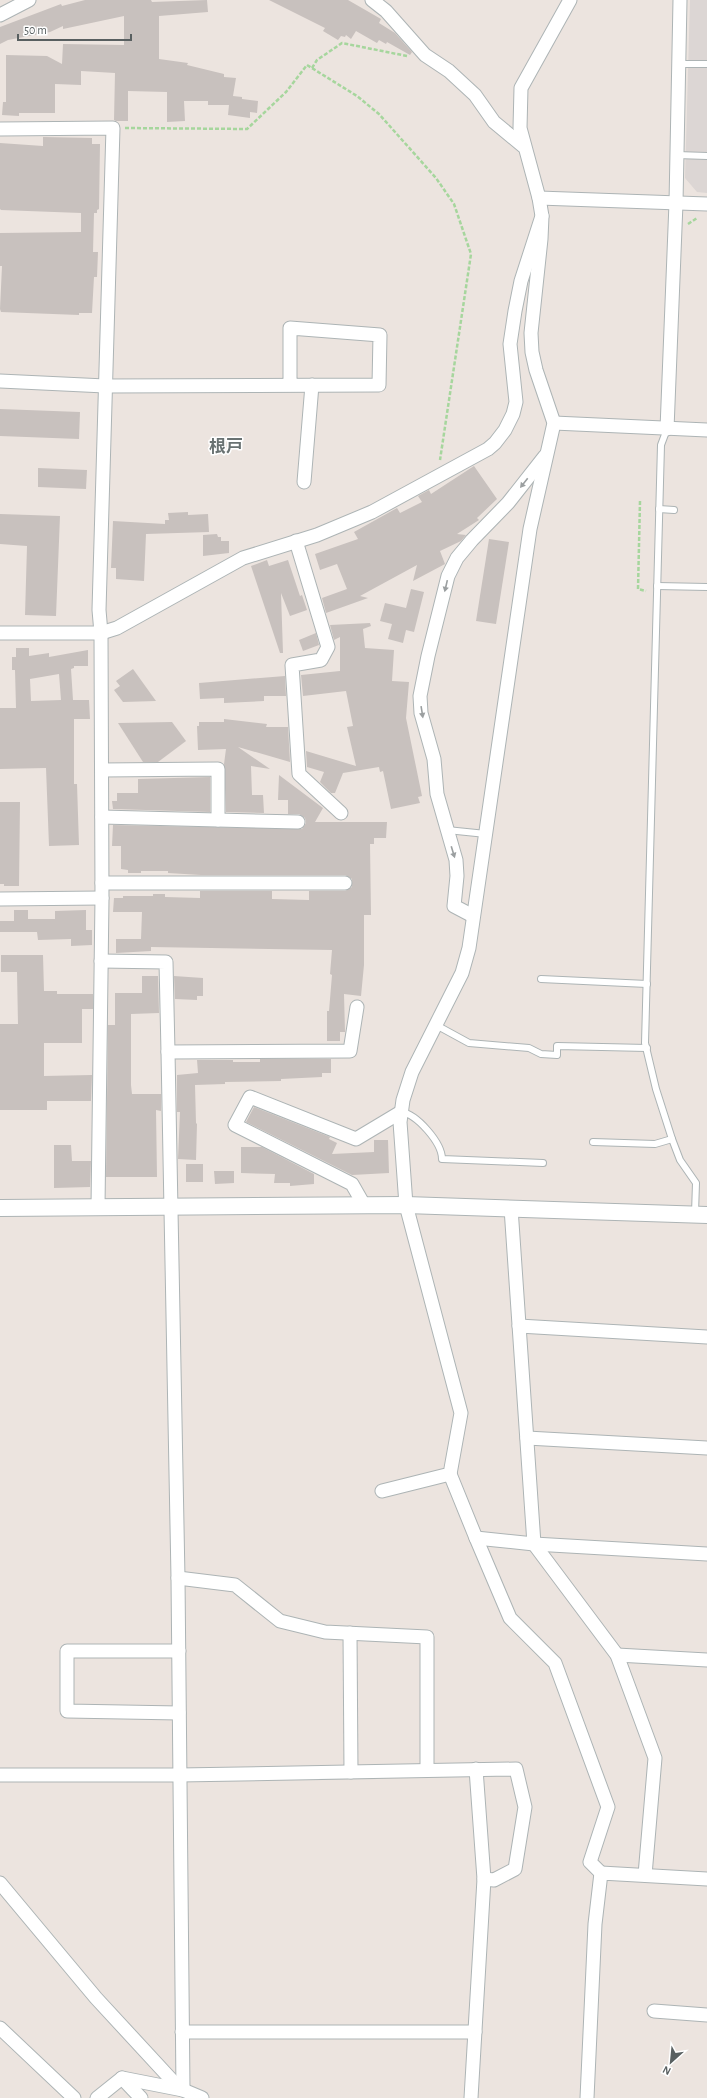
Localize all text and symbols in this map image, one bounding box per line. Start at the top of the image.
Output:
scale bar [18,16,131,42]
text: 50 m [24,24,47,36]
district label: 根戸 [209,438,243,455]
one-way arrow [519,478,528,489]
one-way arrow [442,579,448,592]
one-way arrow [419,706,425,718]
one-way arrow [450,847,456,859]
north arrow [651,2042,691,2082]
text: N [661,2064,673,2077]

